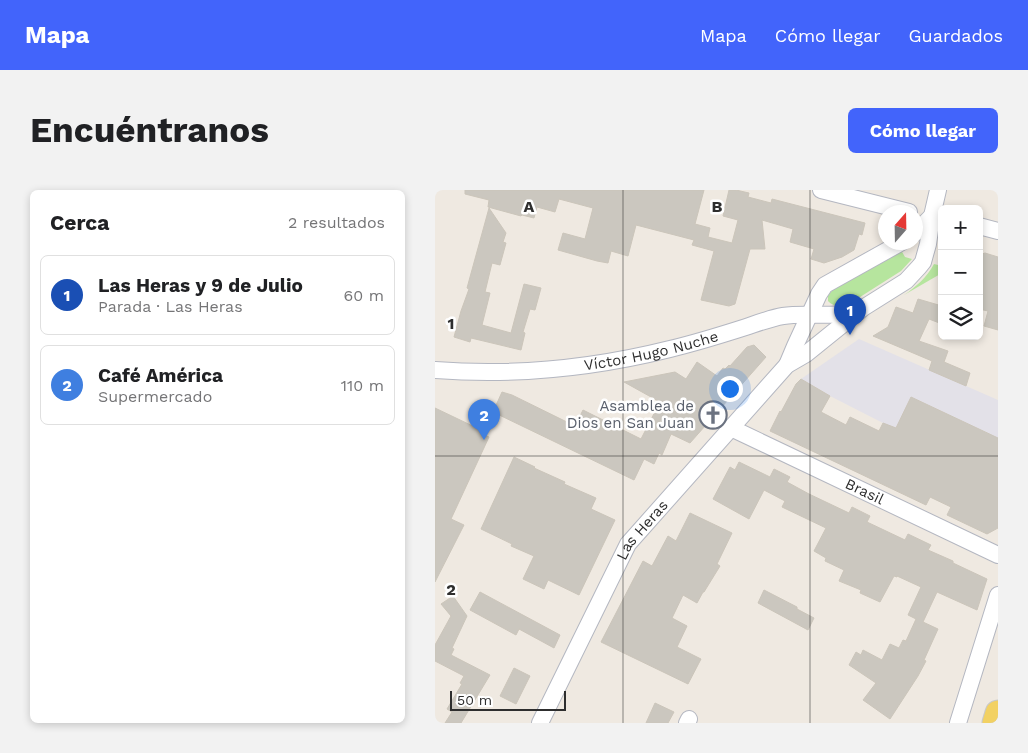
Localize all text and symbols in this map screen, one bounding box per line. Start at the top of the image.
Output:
text: Mapa [25,21,90,49]
text: Mapa [700,25,747,46]
text: Cómo llegar [775,25,881,46]
text: Guardados [909,25,1003,46]
button: Cómo llegar [848,108,998,153]
text: Encuéntranos [30,109,269,151]
text: A [524,197,535,216]
text: B [712,197,723,216]
north arrow [878,205,923,250]
map controls [938,205,983,340]
button: + [938,205,983,250]
text: Cerca [50,210,109,235]
text: 2 resultados [288,213,385,232]
button: − [938,250,983,295]
text: Las Heras y 9 de Julio [98,274,303,297]
text: 1 [64,286,70,305]
text: 60 m [344,286,384,305]
pin: 1 [834,294,866,335]
button: layers [938,295,983,340]
text: Parada · Las Heras [98,297,243,316]
text: 1 [448,314,454,333]
street label: Víctor Hugo Nuche [583,327,720,374]
text: Café América [98,364,223,387]
text: 2 [62,376,72,395]
text: 110 m [341,376,384,395]
your location [717,376,743,402]
text: Supermercado [98,387,212,406]
place label: Asamblea de Dios en San Juan [567,397,694,432]
pin: 2 [468,399,500,440]
church icon: Asamblea de Dios en San Juan [698,400,728,430]
street label: Brasil [842,475,887,509]
street label: Las Heras [613,496,672,563]
text: 2 [446,580,456,599]
scale bar [450,688,566,711]
text: 50 m [457,692,492,708]

